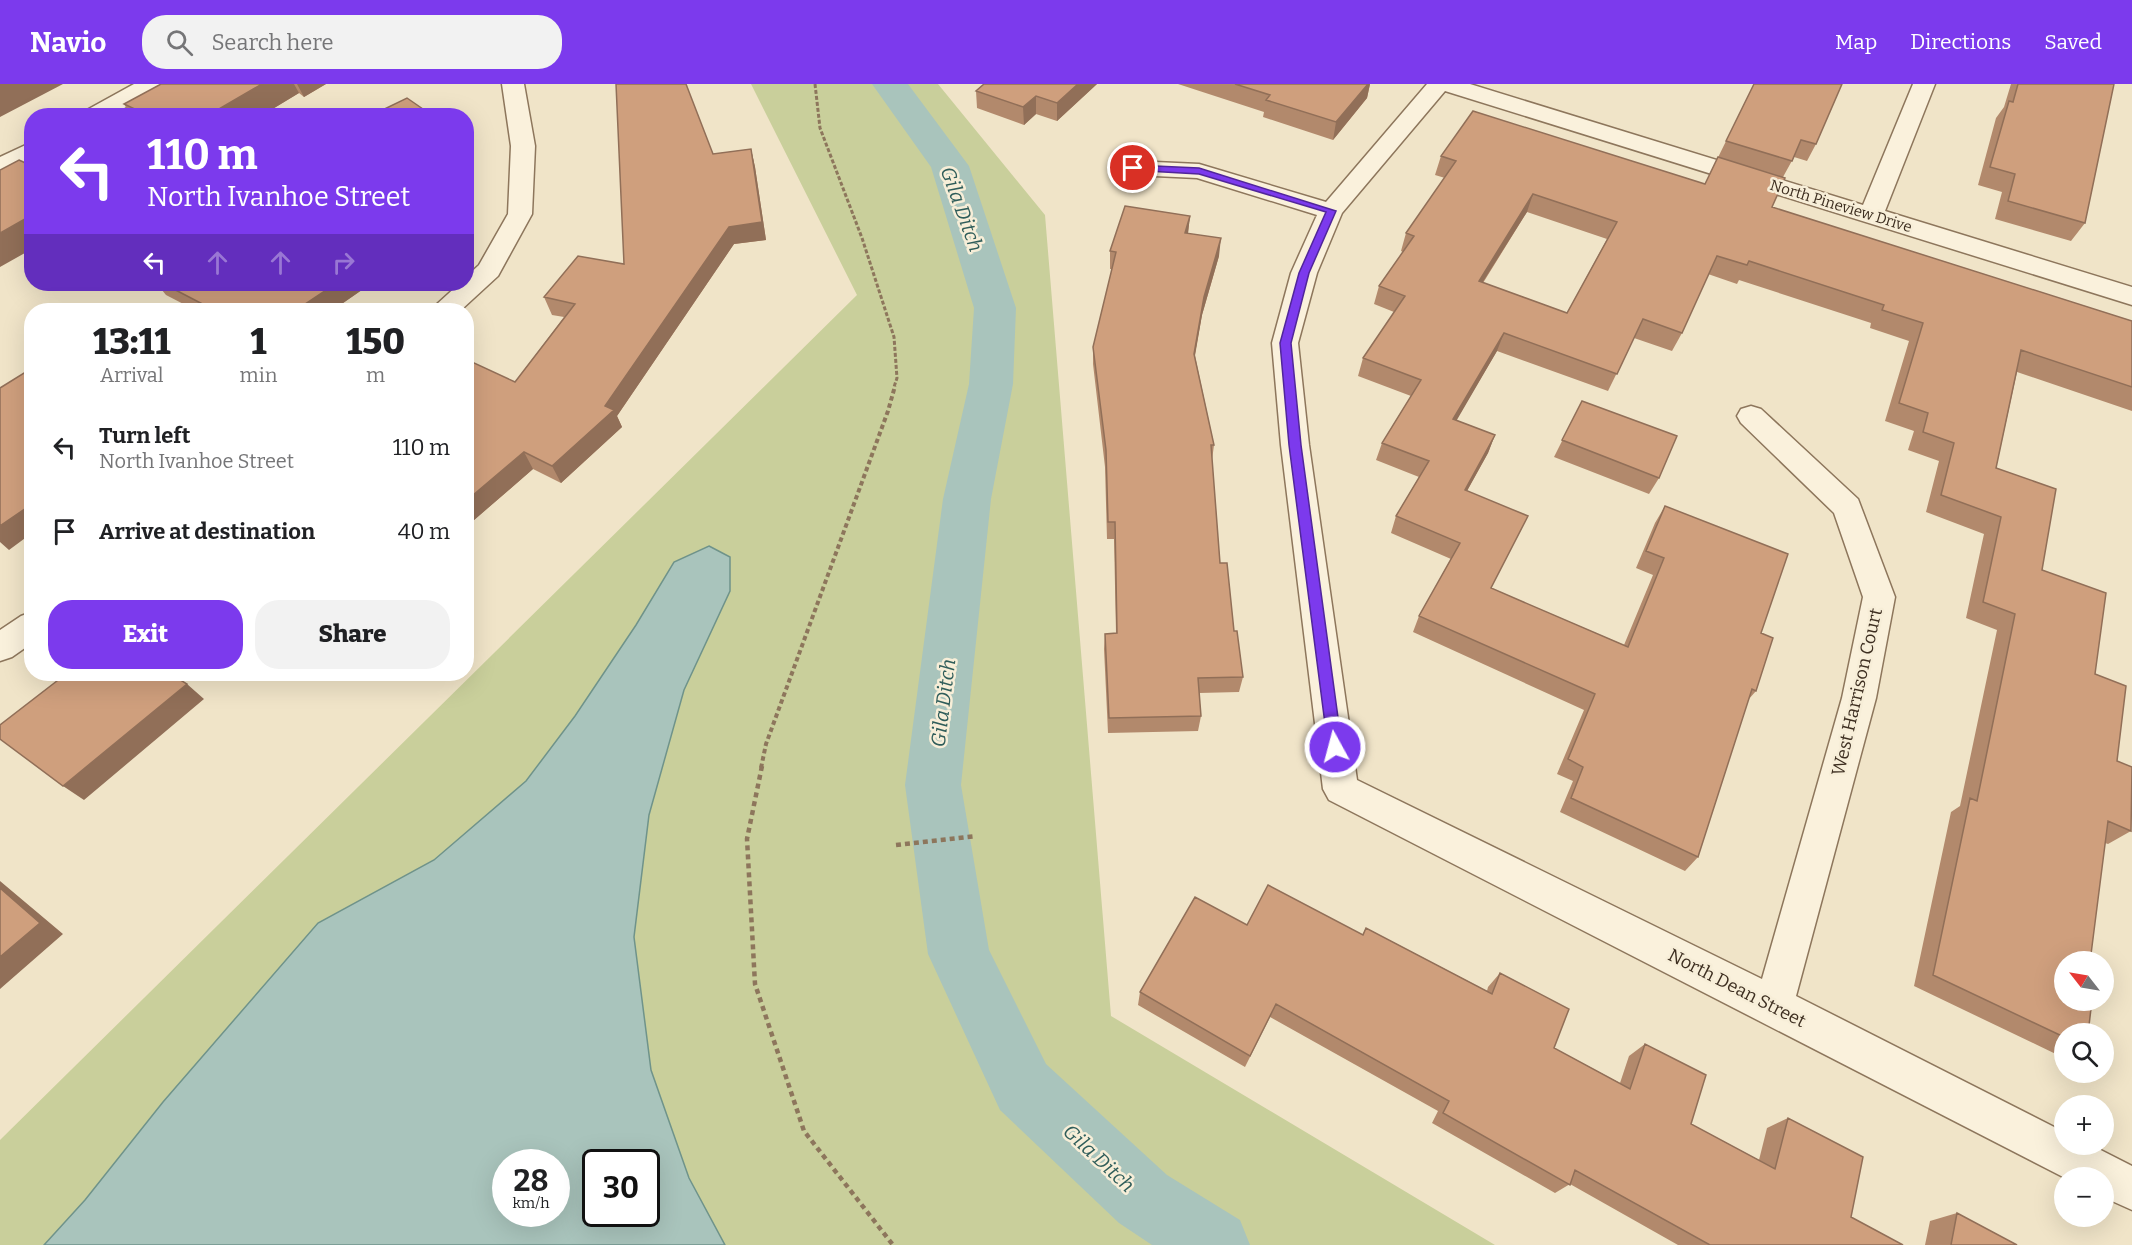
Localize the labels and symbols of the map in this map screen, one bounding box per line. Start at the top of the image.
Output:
pin [1107,142,1158,193]
water label: Gila Ditch [936,163,988,255]
street label: North Pineview Drive [1768,176,1914,236]
street label: West Harrison Court [1827,606,1887,778]
water label: Gila Ditch [926,658,960,748]
position arrow [1303,715,1367,779]
street label: North Dean Street [1664,944,1810,1032]
north arrow [2054,951,2114,1011]
water label: Gila Ditch [1058,1119,1140,1197]
speed limit sign: 30 [582,1149,660,1227]

